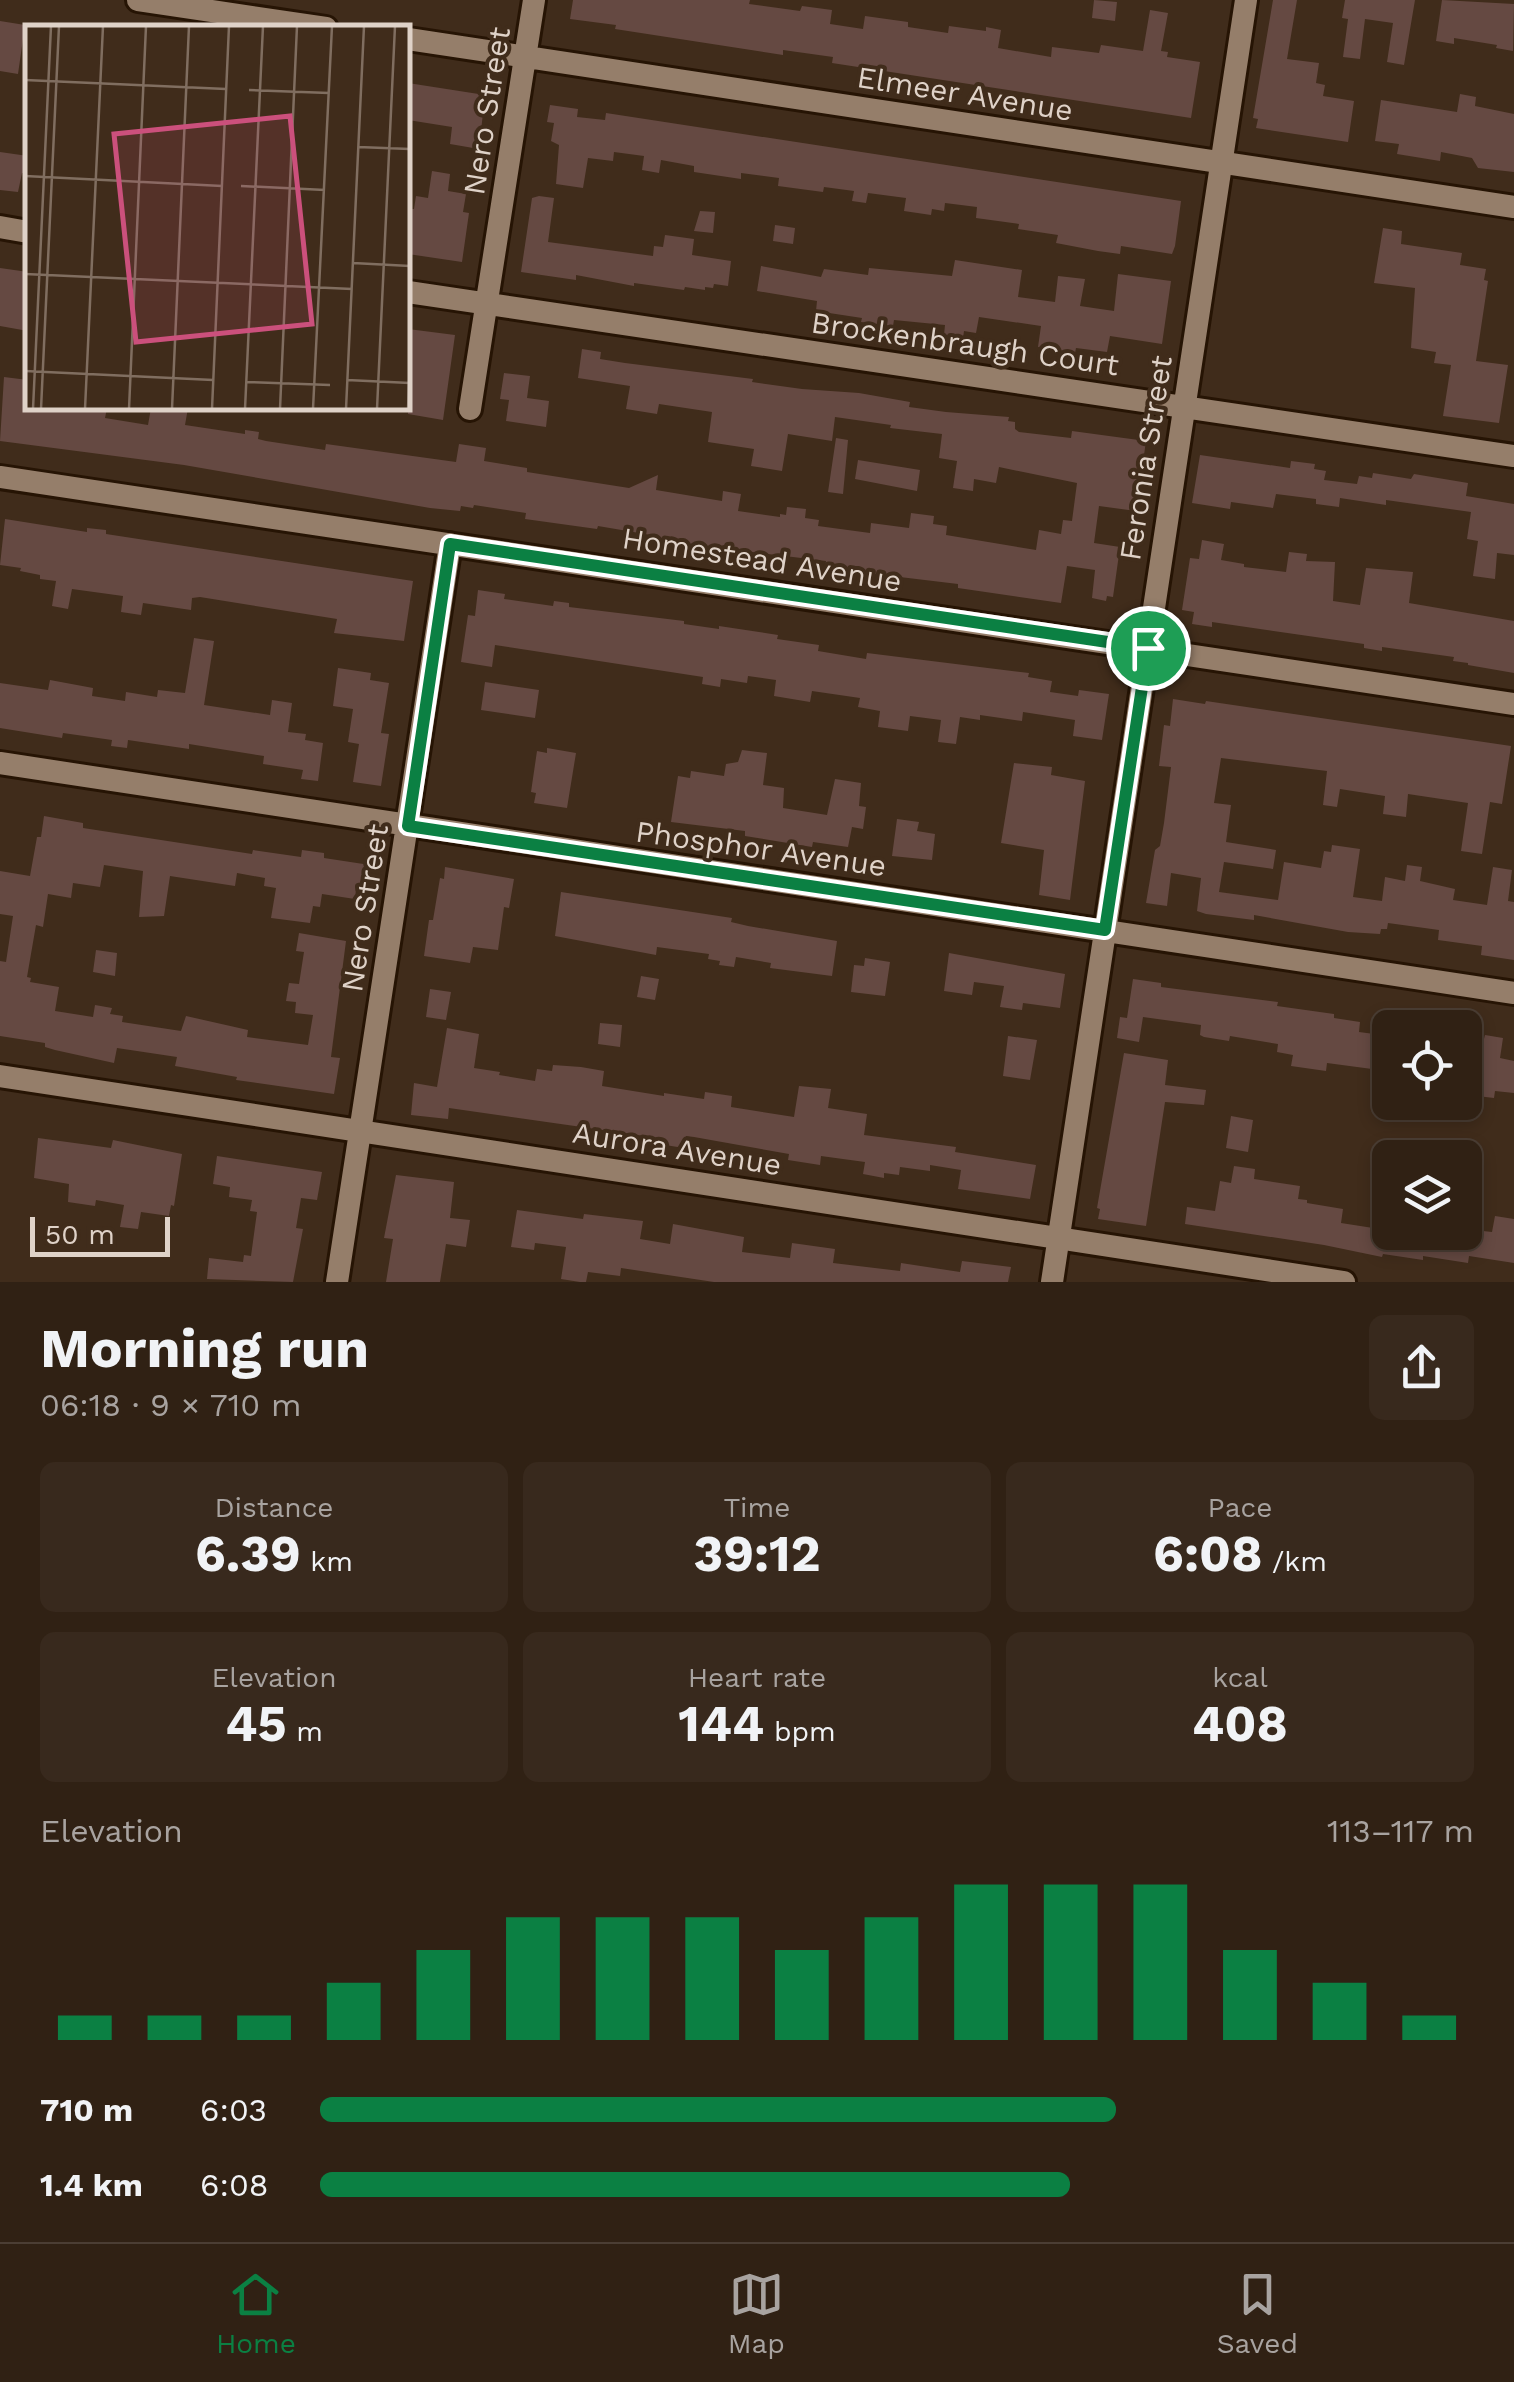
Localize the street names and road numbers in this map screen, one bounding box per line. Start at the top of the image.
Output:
street label: Nero Street [456,24,517,197]
street label: Elmeer Avenue [855,59,1076,128]
street label: Brockenbraugh Court [809,305,1122,382]
street label: Feronia Street [1112,352,1179,563]
street label: Homestead Avenue [620,520,904,599]
street label: Phosphor Avenue [633,814,889,883]
street label: Nero Street [334,821,395,994]
street label: Aurora Avenue [570,1115,784,1182]

